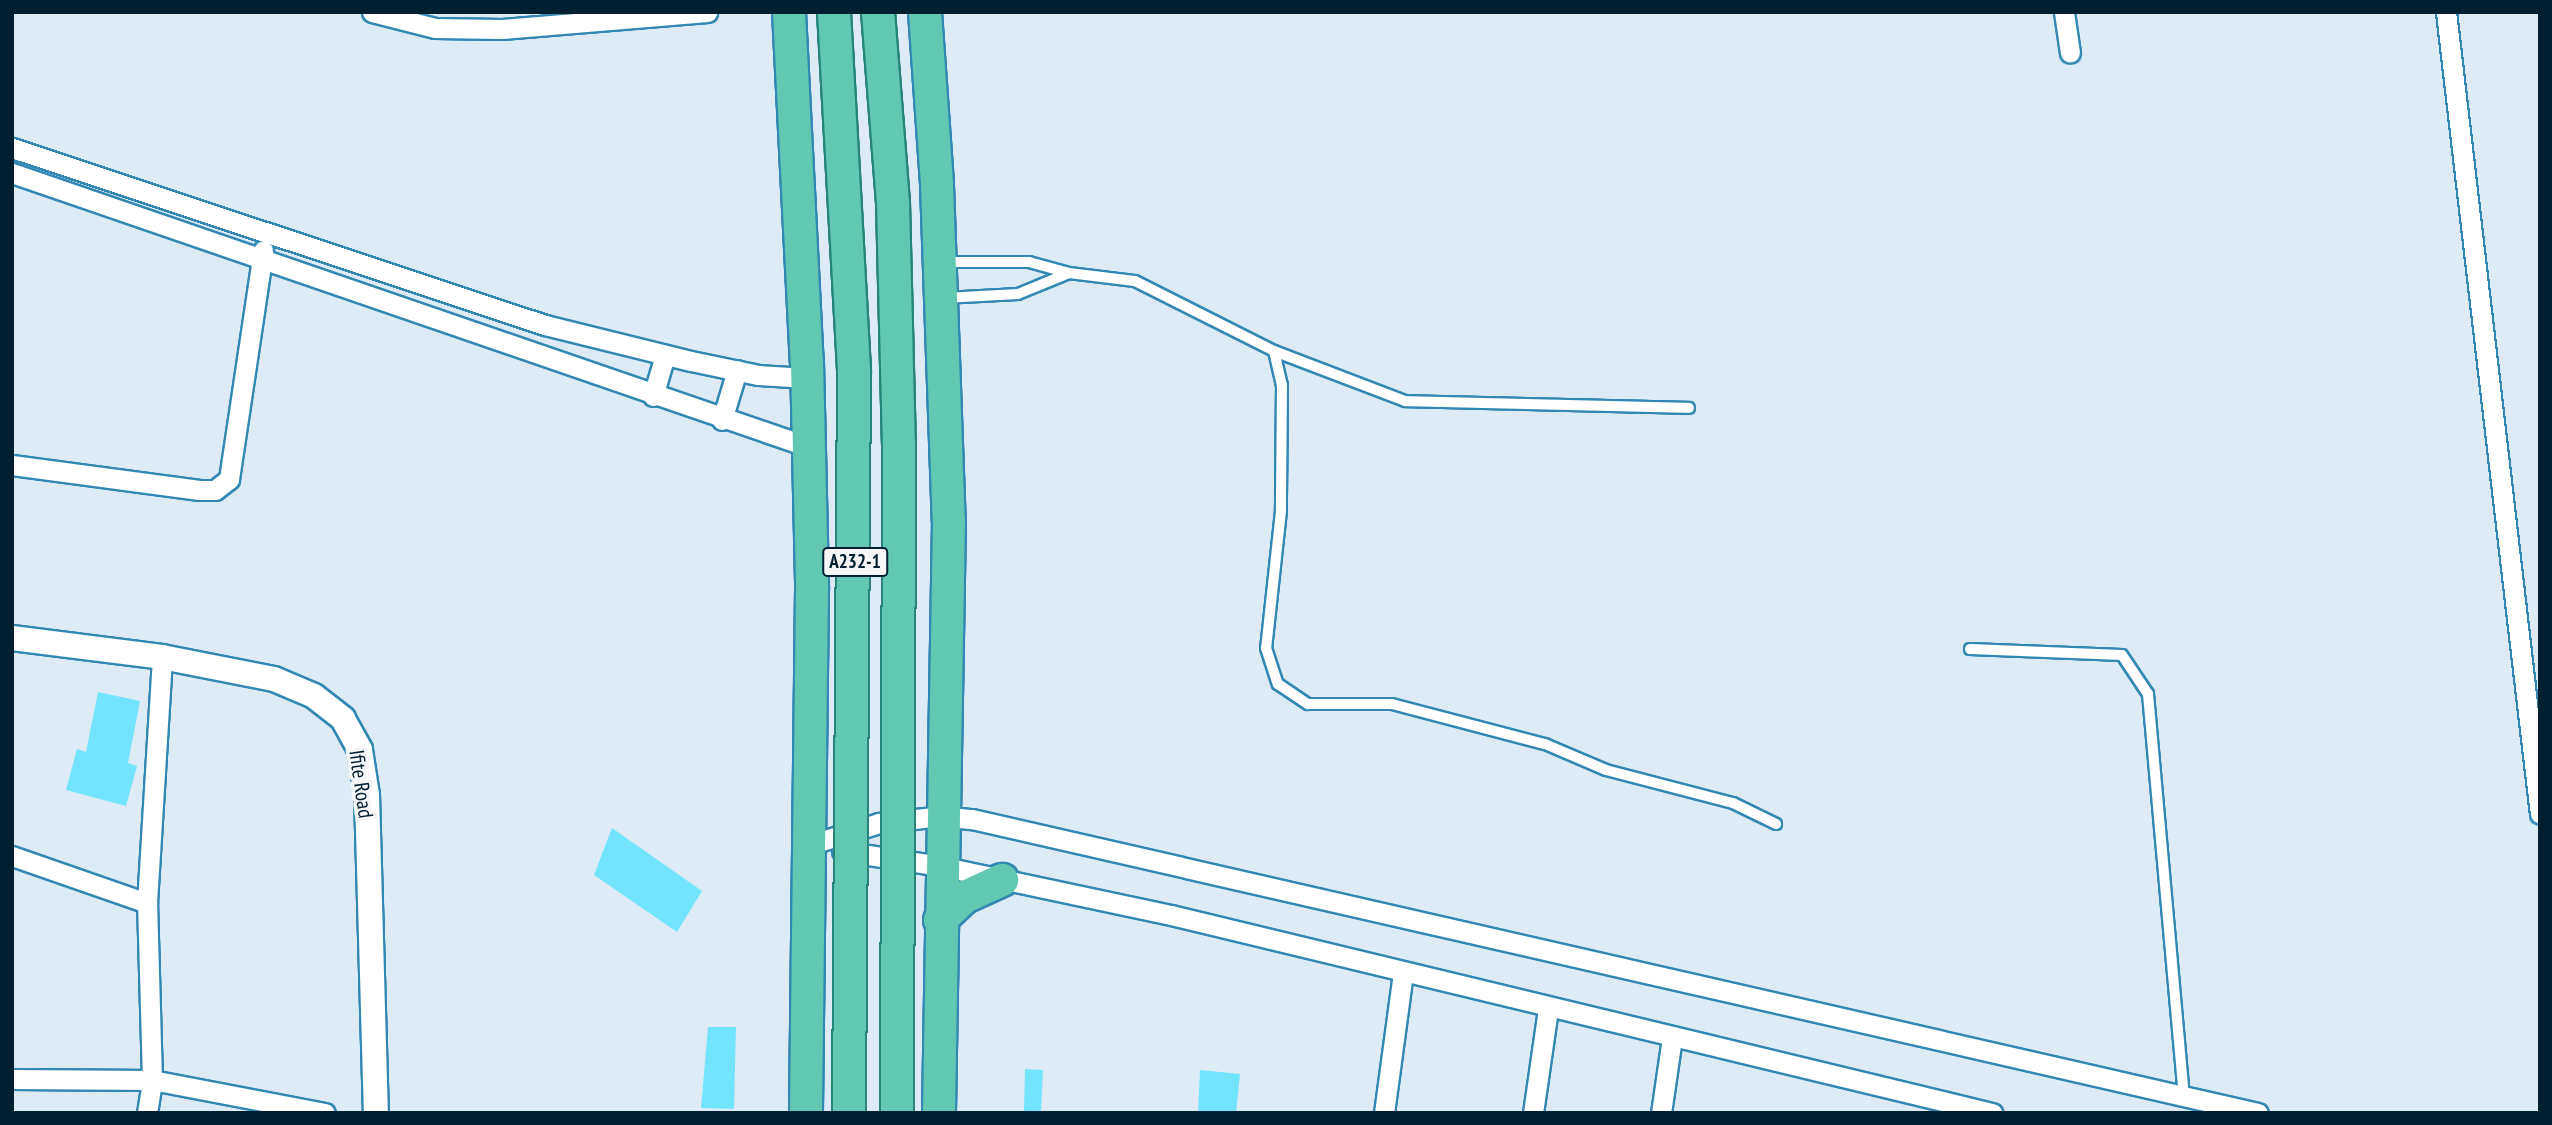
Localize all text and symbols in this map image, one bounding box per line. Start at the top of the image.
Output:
road number: A232-1 [822,547,888,578]
street label: Ifite Road [344,748,378,820]

